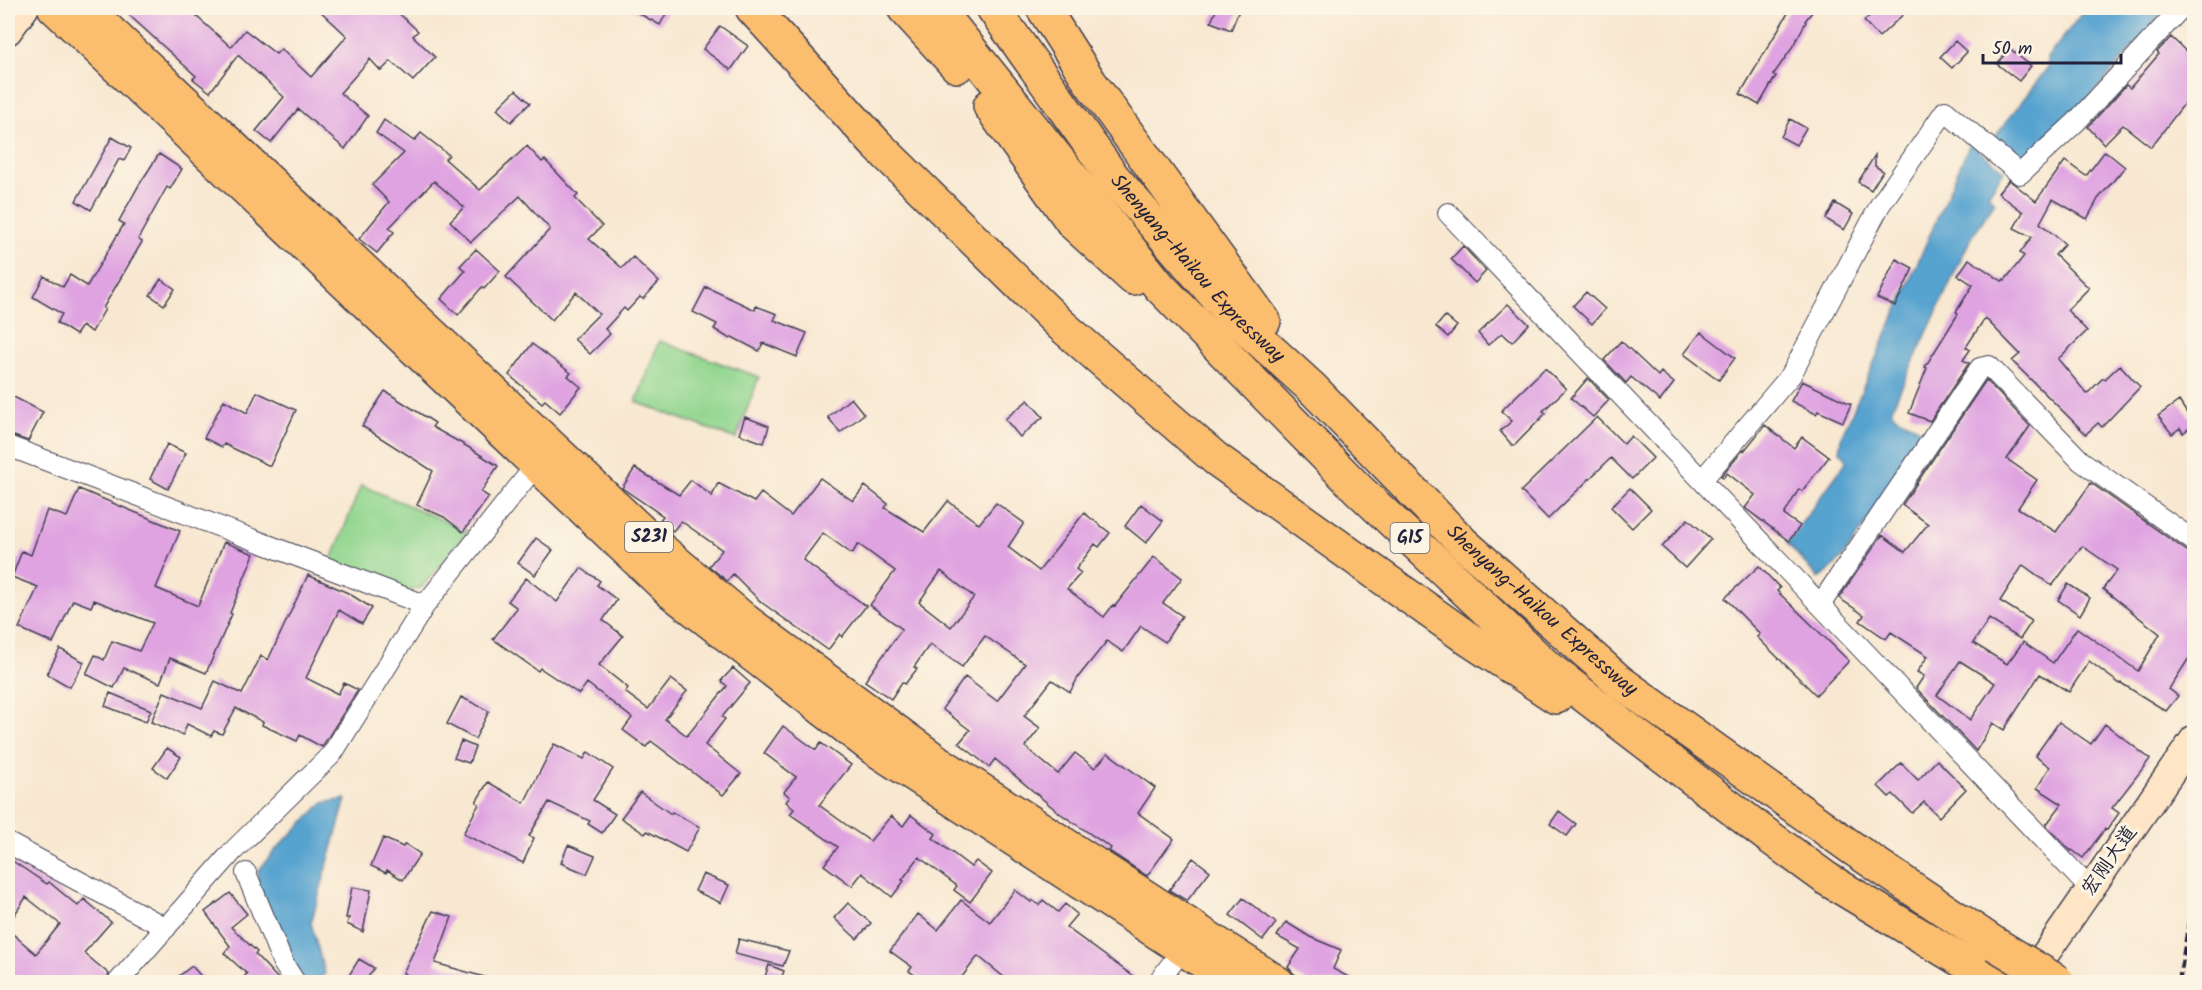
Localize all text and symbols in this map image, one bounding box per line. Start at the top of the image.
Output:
scale bar [1983,27,2121,65]
text: 50 m [1992,35,2032,64]
street label: Shenyang-Haikou Expressway [1102,167,1292,372]
street label: Shenyang-Haikou Expressway [1438,518,1644,706]
road number: S231 [625,522,673,552]
road number: G15 [1390,523,1430,553]
street label: 宏刚大道 [2074,819,2146,903]

